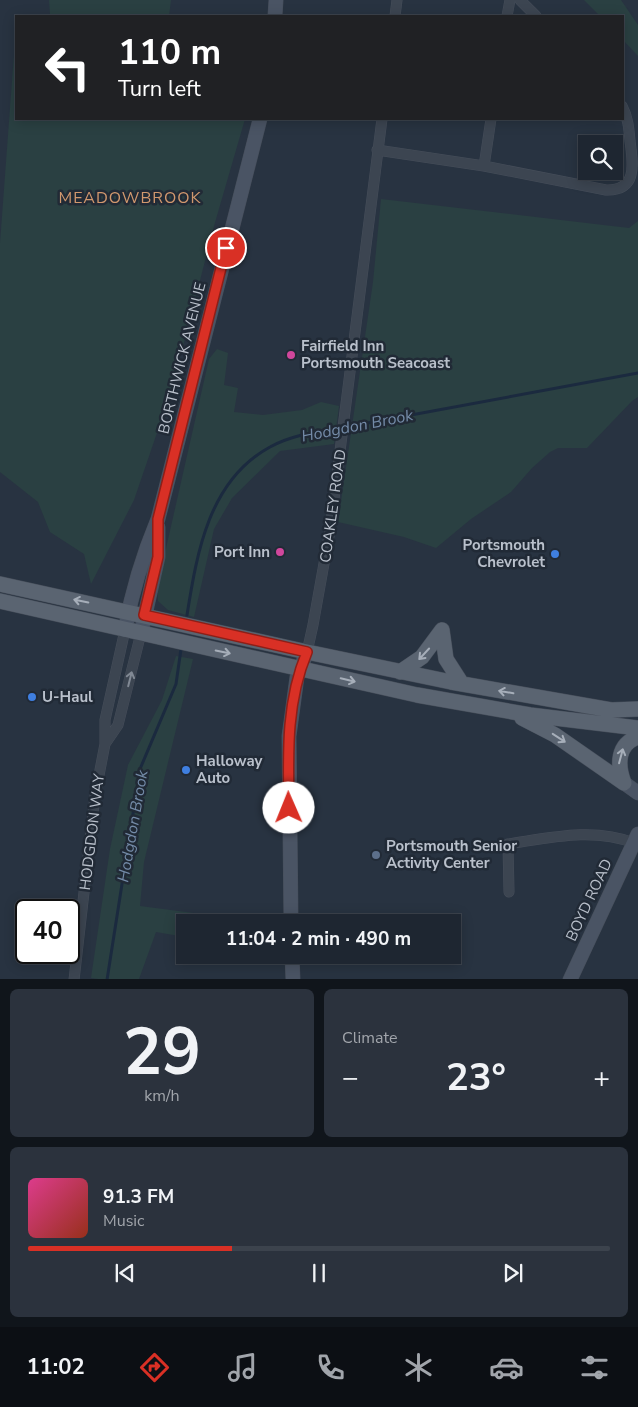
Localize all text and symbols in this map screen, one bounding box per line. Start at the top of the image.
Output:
text: 110 m [118,29,221,76]
icon: left [35,35,100,100]
text: Turn left [118,74,201,104]
map controls [578,135,623,180]
button: search [578,135,623,180]
district label: MEADOWBROOK [59,187,201,209]
pin [205,227,247,269]
icon: arrive [212,234,240,262]
street label: BORTHWICK AVENUE [153,280,211,436]
place label: Fairfield Inn Portsmouth Seacoast [301,336,450,373]
marker: Fairfield Inn Portsmouth Seacoast [285,349,297,361]
water label: Hodgdon Brook [299,404,416,448]
street label: COAKLEY ROAD [315,448,351,564]
place label: Portsmouth Chevrolet [463,535,545,572]
place label: Port Inn [214,542,270,562]
marker: Port Inn [274,546,286,558]
marker: Portsmouth Chevrolet [549,548,561,560]
one-way arrow [74,596,90,605]
one-way arrow [418,647,430,660]
one-way arrow [214,648,230,657]
one-way arrow [126,672,135,688]
one-way arrow [339,676,355,685]
place label: U-Haul [42,687,93,707]
one-way arrow [498,687,514,697]
marker: U-Haul [26,691,38,703]
one-way arrow [551,733,565,743]
one-way arrow [617,749,627,765]
place label: Halloway Auto [196,751,263,788]
marker: Halloway Auto [180,764,192,776]
water label: Hodgdon Brook [112,767,154,884]
street label: HODGDON WAY [75,772,109,891]
position arrow [262,781,314,833]
place label: Portsmouth Senior Activity Center [386,836,517,873]
marker: Portsmouth Senior Activity Center [370,849,382,861]
street label: BOYD ROAD [561,856,617,944]
speed limit sign: 40 [15,899,80,964]
text: 11:04 · 2 min · 490 m [226,926,411,952]
text: 29 [123,1008,201,1097]
text: Climate [342,1027,397,1049]
text: 23° [446,1052,506,1103]
text: − [342,1059,359,1097]
text: + [593,1059,610,1097]
text: km/h [144,1085,180,1107]
text: 91.3 FM [103,1184,174,1210]
text: Music [103,1210,144,1232]
icon: previous [111,1259,139,1287]
icon: pause [305,1259,333,1287]
icon: next [499,1259,527,1287]
icon: directions [137,1350,172,1385]
icon: music [225,1350,260,1385]
icon: phone [313,1350,348,1385]
icon: climate [401,1350,436,1385]
icon: car [489,1350,524,1385]
icon: filters [577,1350,612,1385]
text: 11:02 [26,1352,85,1382]

